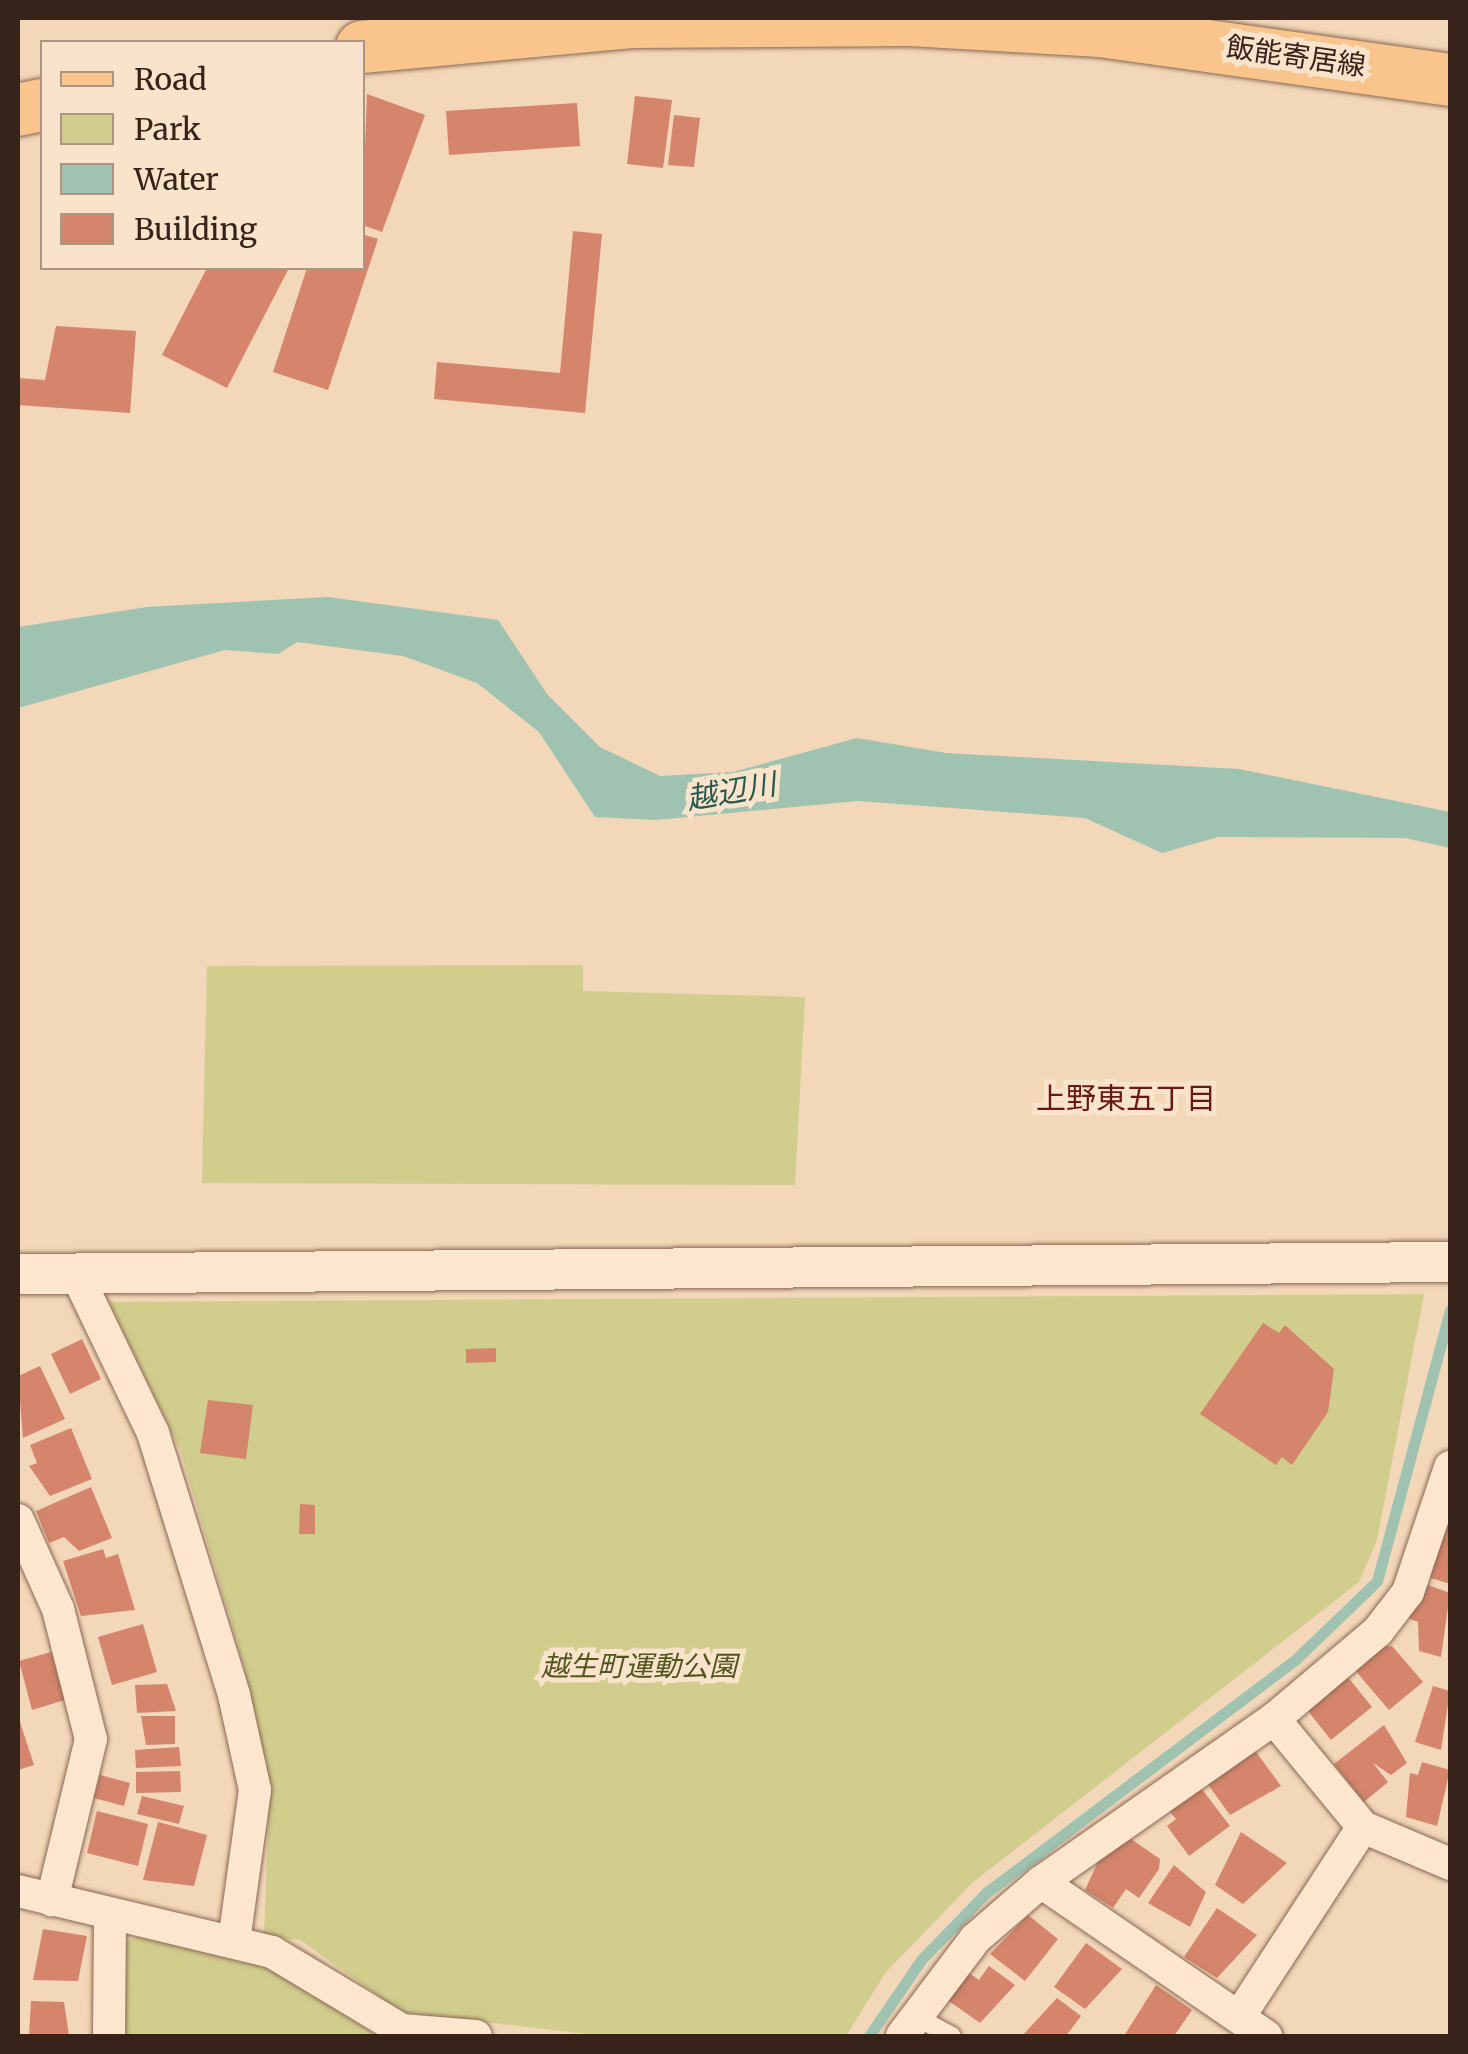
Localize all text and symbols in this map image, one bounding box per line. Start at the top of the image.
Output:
street label: 飯能寄居線 [1224,30,1368,82]
legend [40,40,365,270]
text: Road [134,60,207,98]
text: Park [134,110,201,148]
text: Water [134,160,219,198]
text: Building [134,210,257,248]
water label: 越辺川 [684,765,778,817]
district label: 上野東五丁目 [1036,1080,1216,1116]
park label: 越生町運動公園 [541,1649,737,1683]

